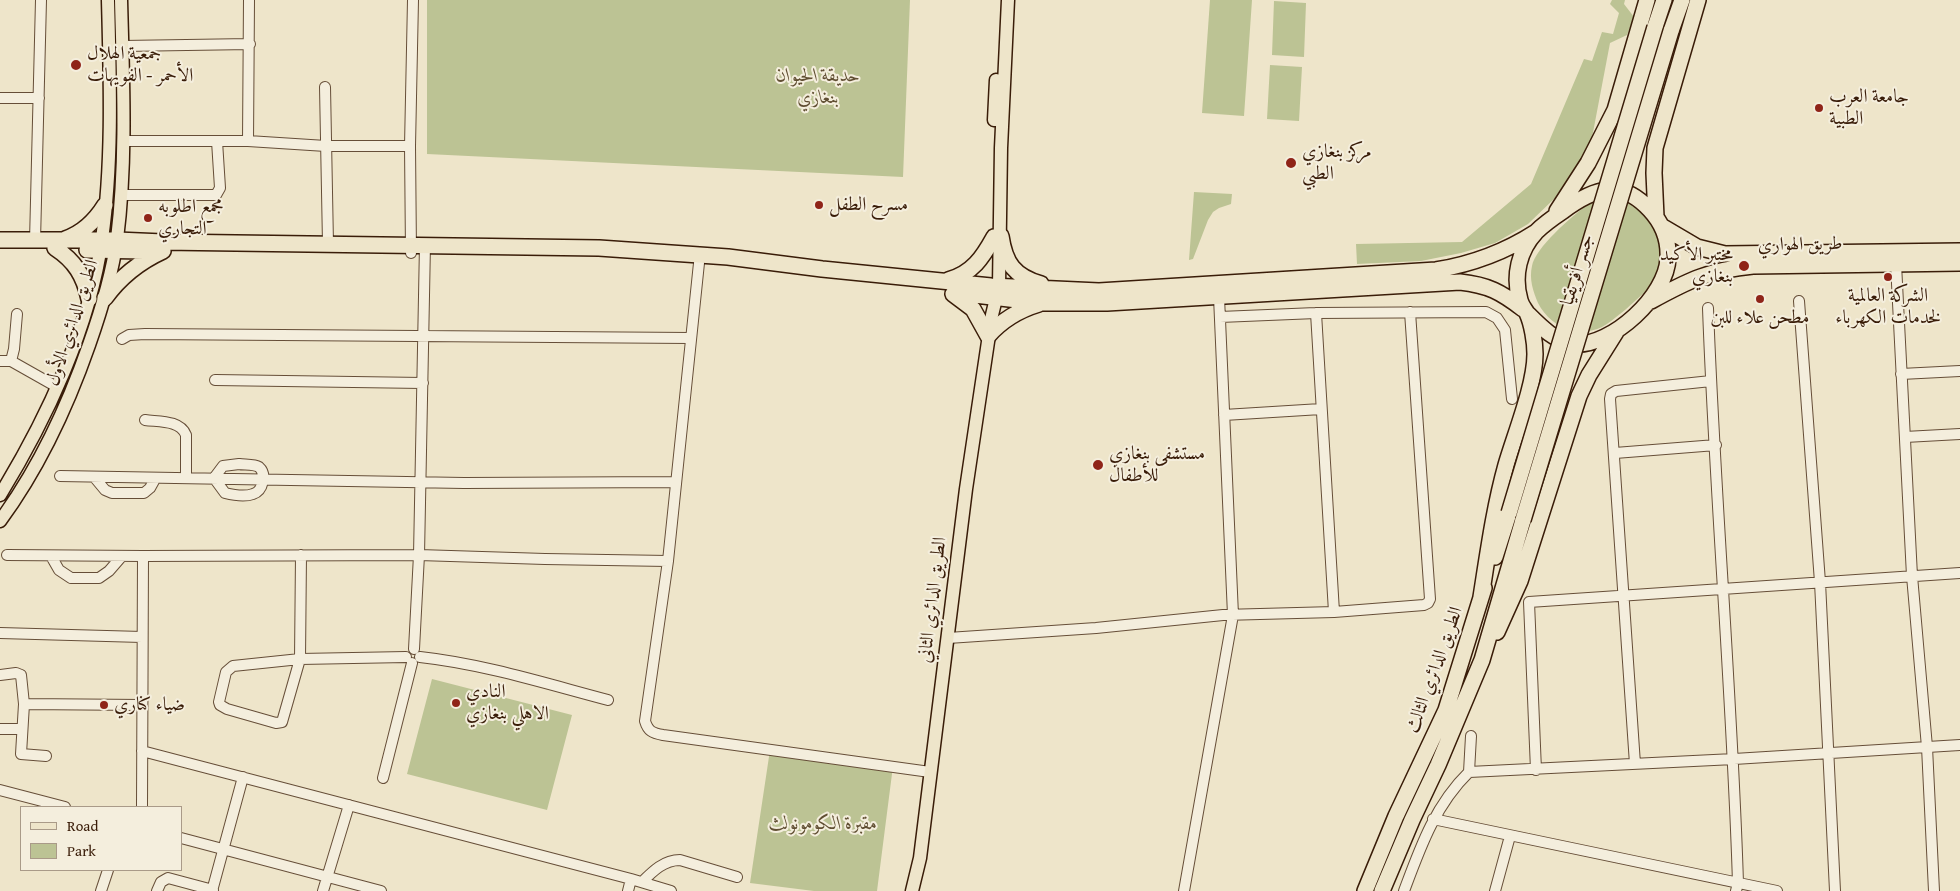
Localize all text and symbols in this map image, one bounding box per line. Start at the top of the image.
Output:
place label: جمعية الهلال الأحمر - الفويهات [87,43,193,87]
marker: جمعية الهلال الأحمر - الفويهات [69,58,83,72]
park label: حديقة الحيوان بنغازي [776,65,860,109]
place label: جامعة العرب الطبية [1829,86,1909,130]
marker: جامعة العرب الطبية [1813,102,1825,114]
place label: مركز بنغازي الطبي [1302,141,1372,185]
marker: مركز بنغازي الطبي [1284,156,1298,170]
place label: مسرح الطفل [829,194,908,216]
place label: مجمع اطلوبه التجاري [158,196,224,240]
marker: مسرح الطفل [813,199,825,211]
marker: مجمع اطلوبه التجاري [142,212,154,224]
street label: جسر أفريقيا [1556,232,1600,308]
street label: طريق الهواري [1757,233,1843,257]
place label: مختبر الأكيد بنغازي [1660,244,1733,288]
street label: الطريق الدائري الأول [42,257,104,389]
marker: مختبر الأكيد بنغازي [1737,259,1751,273]
marker: الشركة العالمية لخدمات الكهرباء [1882,271,1894,283]
place label: الشركة العالمية لخدمات الكهرباء [1835,285,1941,329]
marker: مطحن علاء للبن [1754,293,1766,305]
place label: مطحن علاء للبن [1711,307,1809,329]
place label: مستشفى بنغازي للأطفال [1109,443,1205,487]
marker: مستشفى بنغازي للأطفال [1091,458,1105,472]
street label: الطريق الدائري الثاني [914,536,952,664]
street label: الطريق الدائري الثالث [1402,604,1468,736]
place label: النادي الاهلي بنغازي [466,681,549,725]
place label: ضياء كناري [114,694,185,716]
marker: النادي الاهلي بنغازي [450,697,462,709]
marker: ضياء كناري [98,699,110,711]
legend [20,806,182,871]
park label: مقبرة الكومونولث [769,813,877,835]
text: Road [67,815,98,836]
text: Park [67,840,96,861]

